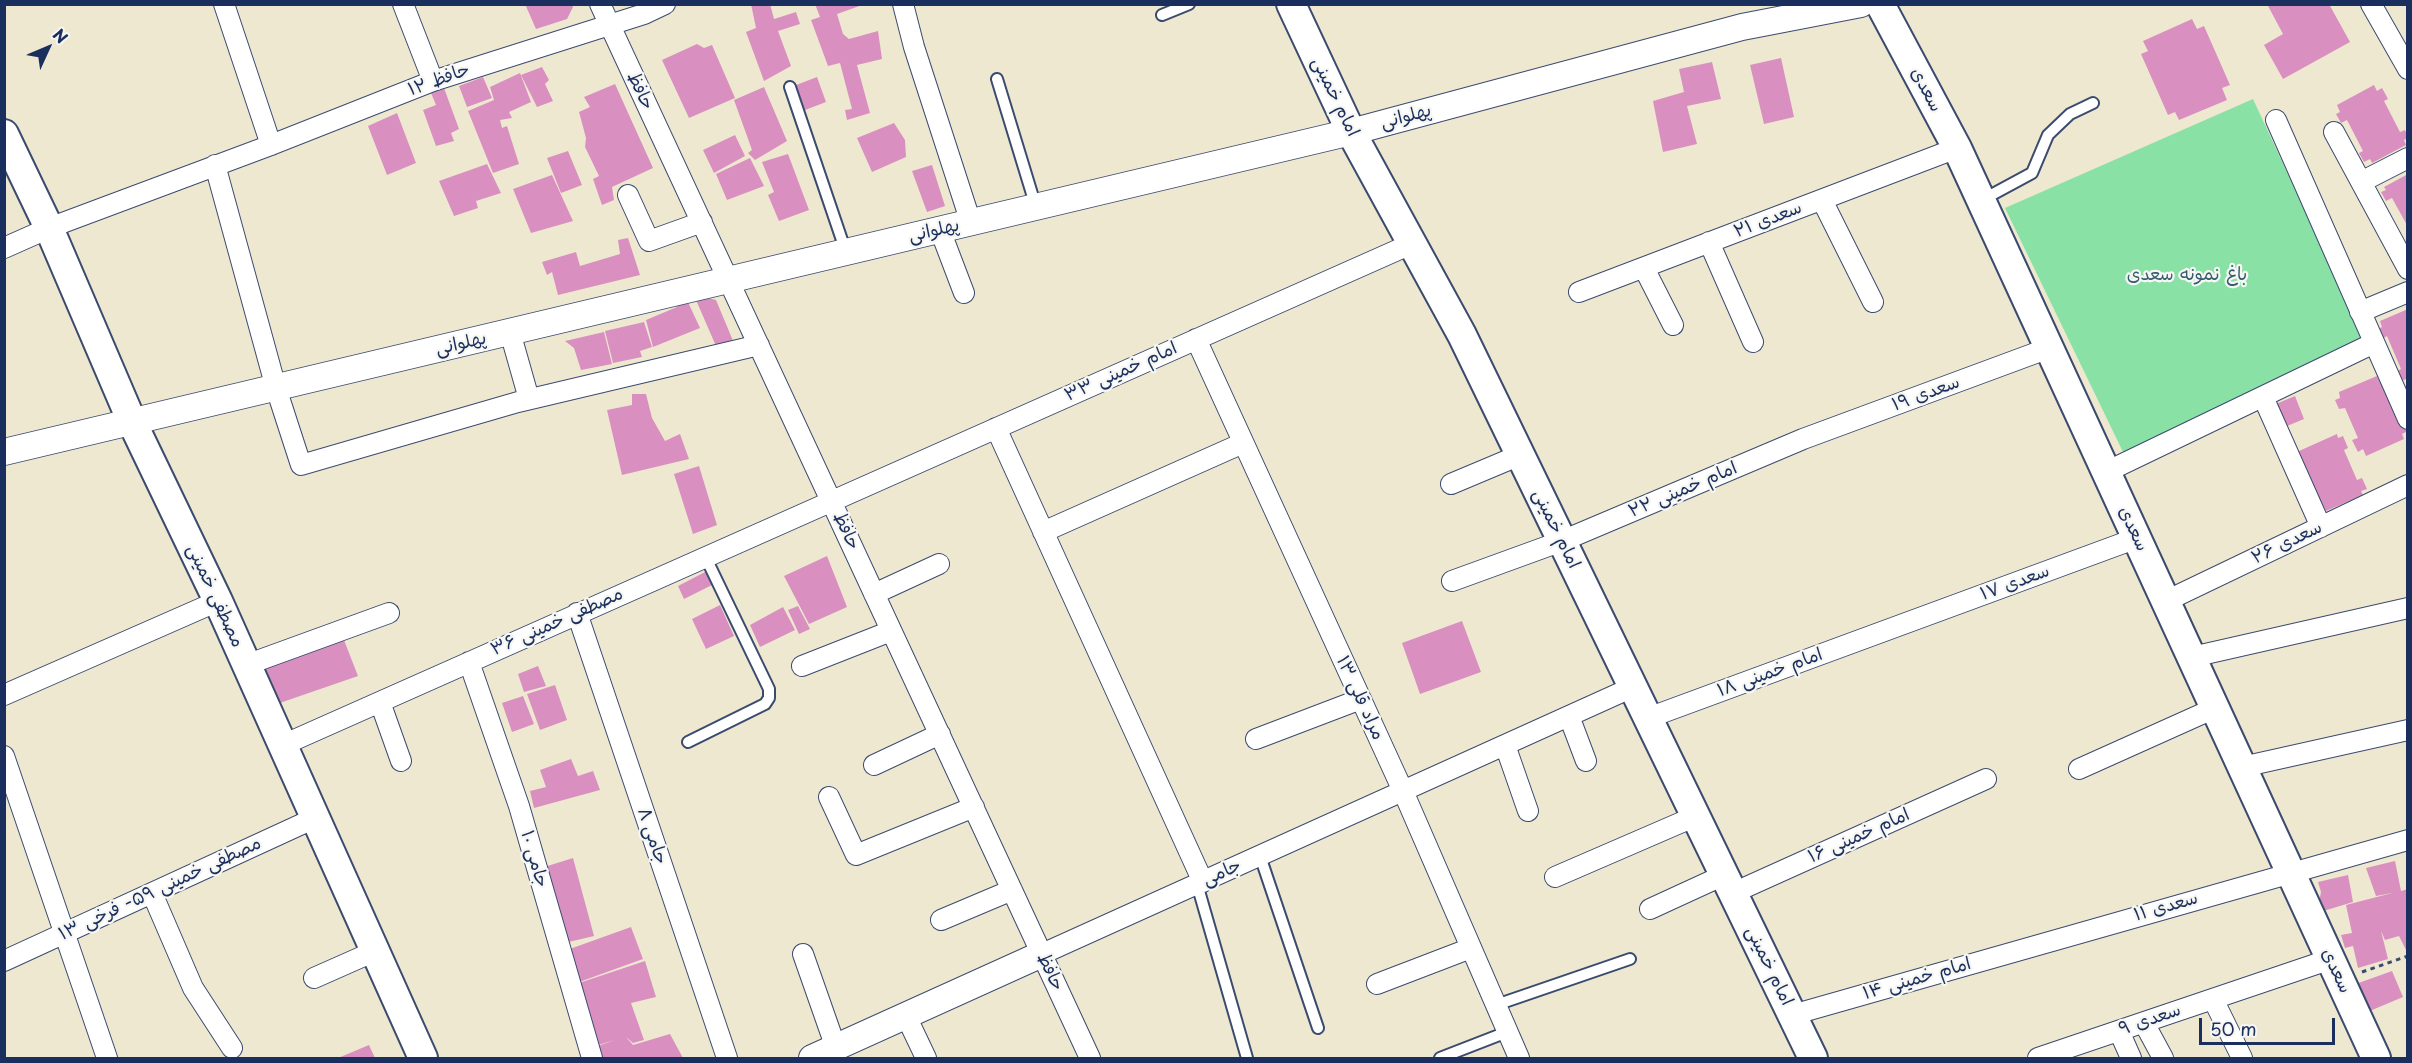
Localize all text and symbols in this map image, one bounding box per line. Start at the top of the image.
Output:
north arrow [18,18,78,78]
text: N [48,23,74,48]
street label: امام خمینی [1306,54,1364,140]
street label: حافظ ۱۲ [405,59,473,101]
street label: سعدی [1905,64,1947,116]
street label: حافظ [622,69,658,113]
street label: پهلوانی [1378,100,1434,134]
street label: سعدی ۲۱ [1731,197,1805,243]
street label: پهلوانی [906,215,962,247]
park label: باغ نمونه سعدی [2127,264,2247,286]
street label: پهلوانی [433,328,489,360]
street label: امام خمینی ۳۳ [1061,338,1181,406]
street label: سعدی ۱۹ [1889,372,1963,416]
street label: امام خمینی ۲۲ [1625,457,1741,523]
street label: امام خمینی [1527,486,1585,572]
street label: سعدی [2113,503,2153,555]
street label: حافظ [828,509,864,553]
street label: سعدی ۲۶ [2248,517,2326,569]
street label: مصطفی خمینی [182,541,248,651]
street label: سعدی ۱۷ [1977,561,2053,605]
street label: مصطفی خمینی ۳۶ [487,583,627,661]
street label: امام خمینی ۱۸ [1714,644,1826,702]
street label: مراد قلی ۱۳ [1331,652,1389,744]
street label: امام خمینی ۱۶ [1805,804,1913,868]
street label: جامی ۸ [632,805,672,867]
street label: جامی ۱۰ [516,828,552,890]
street label: مصطفی خمینی ۵۹- فرخی ۱۳ [55,833,265,945]
street label: جامی [1199,855,1245,891]
street label: سعدی ۱۱ [2131,888,2201,926]
street label: امام خمینی [1740,923,1798,1009]
street label: سعدی [2316,945,2356,997]
street label: حافظ [1032,950,1068,994]
street label: امام خمینی ۱۴ [1860,953,1974,1005]
street label: سعدی ۹ [2116,999,2184,1041]
scale bar [2202,1006,2338,1044]
text: 50 m [2210,1015,2257,1042]

